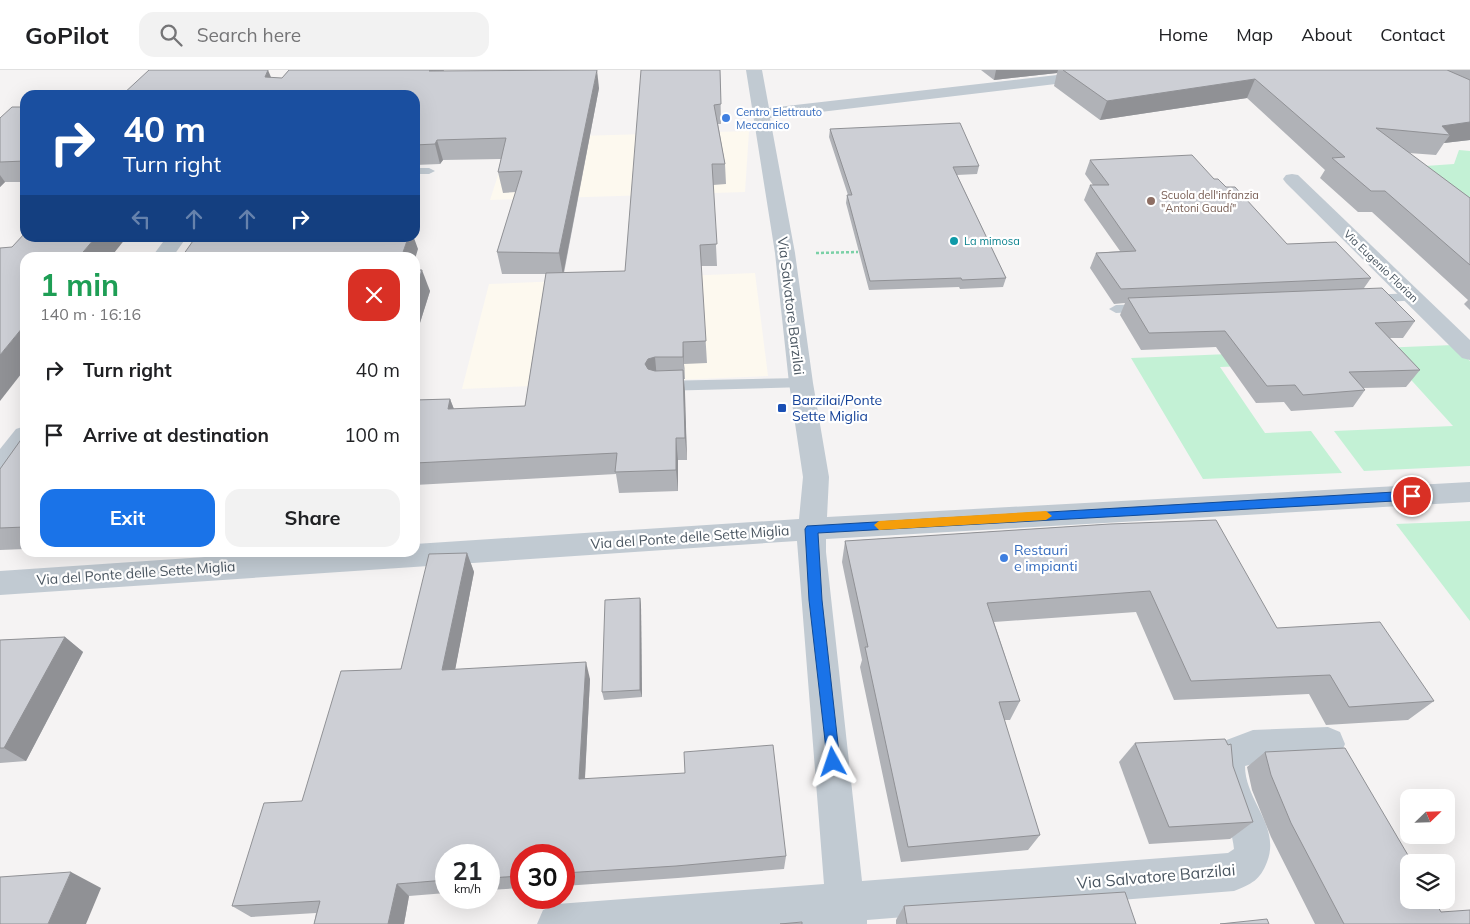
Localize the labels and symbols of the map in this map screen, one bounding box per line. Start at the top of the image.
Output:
place label: Centro Elettrauto Meccanico [736,105,822,132]
marker: Centro Elettrauto Meccanico [720,112,732,124]
place label: Scuola dell'infanzia "Antoni Gaudí" [1161,188,1259,215]
marker: Scuola dell'infanzia "Antoni Gaudí" [1145,195,1157,207]
street label: Via Eugenio Florian [1341,227,1421,305]
place label: La mimosa [964,234,1020,248]
marker: La mimosa [948,235,960,247]
street label: Via Salvatore Barzilai [774,236,808,376]
place label: Barzilai/Ponte Sette Miglia [792,391,882,425]
marker: Barzilai/Ponte Sette Miglia [776,402,788,414]
pin [1391,475,1433,517]
street label: Via del Ponte delle Sette Miglia [590,521,790,553]
place label: Restauri e impianti [1014,541,1077,575]
marker: Restauri e impianti [998,552,1010,564]
street label: Via del Ponte delle Sette Miglia [36,557,236,589]
position arrow [806,735,858,787]
north arrow [1400,789,1455,844]
speed limit sign: 30 [510,844,575,909]
street label: Via Salvatore Barzilai [1076,859,1236,893]

